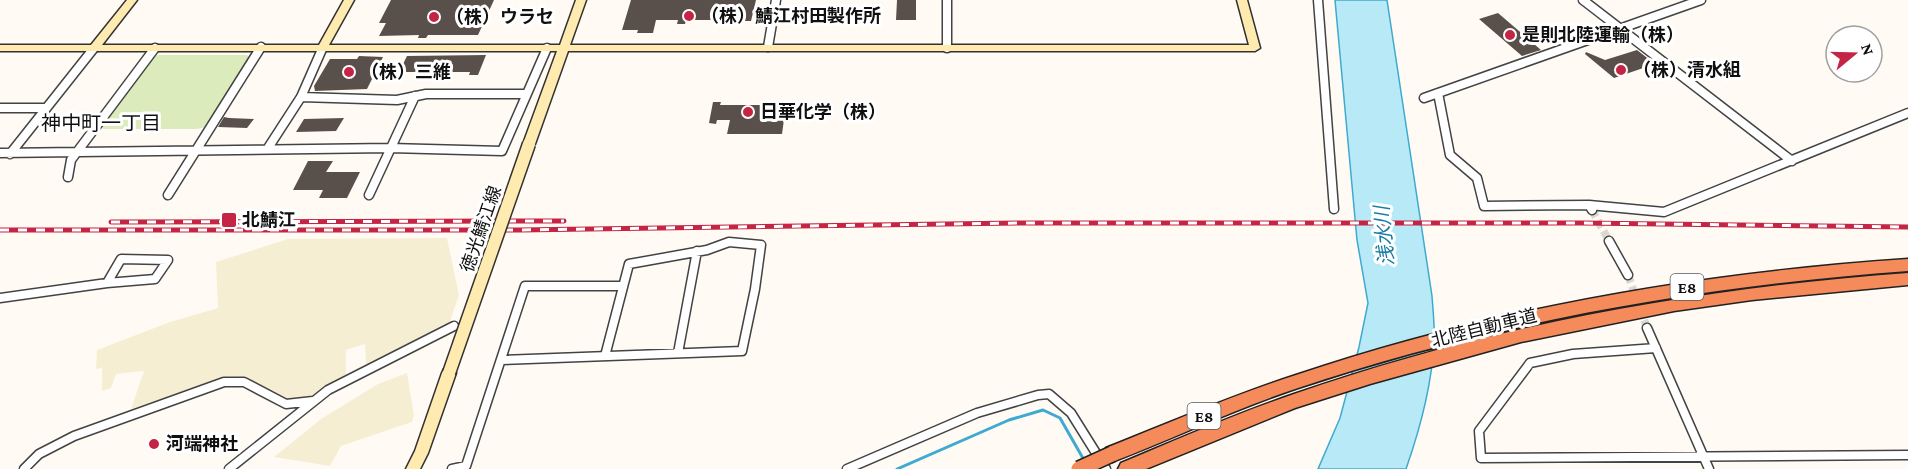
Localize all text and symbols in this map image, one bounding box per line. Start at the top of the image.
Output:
place label: （株）鯖江村田製作所 [701,6,881,26]
place label: （株）ウラセ [446,7,554,27]
marker: （株）鯖江村田製作所 [682,9,696,23]
marker: （株）ウラセ [427,10,441,24]
north arrow [1824,24,1884,84]
place label: 是則北陸運輸（株） [1522,25,1684,45]
marker: 是則北陸運輸（株） [1503,28,1517,42]
text: N [1858,41,1878,57]
place label: （株）清水組 [1633,60,1741,80]
place label: （株）三維 [361,62,451,82]
marker: （株）清水組 [1614,63,1628,77]
marker: （株）三維 [342,65,356,79]
place label: 日華化学（株） [760,102,886,122]
marker: 日華化学（株） [741,105,755,119]
district label: 神中町一丁目 [41,112,161,134]
street label: 徳光鯖江線 [457,183,505,275]
water label: 浅水川 [1370,203,1398,267]
place label: 北鯖江 [242,210,296,230]
marker: 北鯖江 [220,211,238,229]
road number: E8 [1670,274,1704,300]
street label: 北陸自動車道 [1429,305,1539,351]
road number: E8 [1188,403,1220,429]
place label: 河端神社 [166,434,238,454]
marker: 河端神社 [147,437,161,451]

